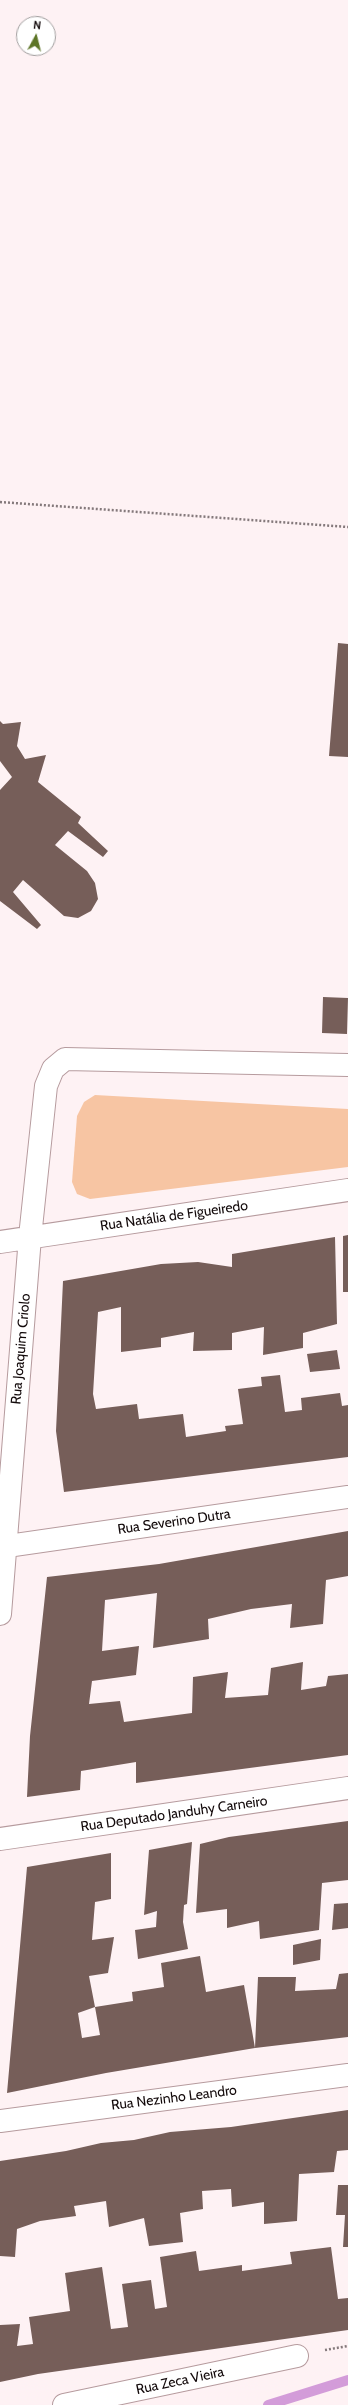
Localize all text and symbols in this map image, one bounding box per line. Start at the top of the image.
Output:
north arrow [16,16,56,56]
text: N [33,18,42,33]
street label: Rua Natália de Figueiredo [99,1197,249,1235]
street label: Rua Joaquim Criolo [8,1293,34,1405]
street label: Rua Severino Dutra [116,1506,232,1538]
street label: Rua Deputado Janduhy Carneiro [80,1793,268,1835]
street label: Rua Nezinho Leandro [110,2082,238,2114]
street label: Rua Zeca Vieira [135,2363,225,2399]

